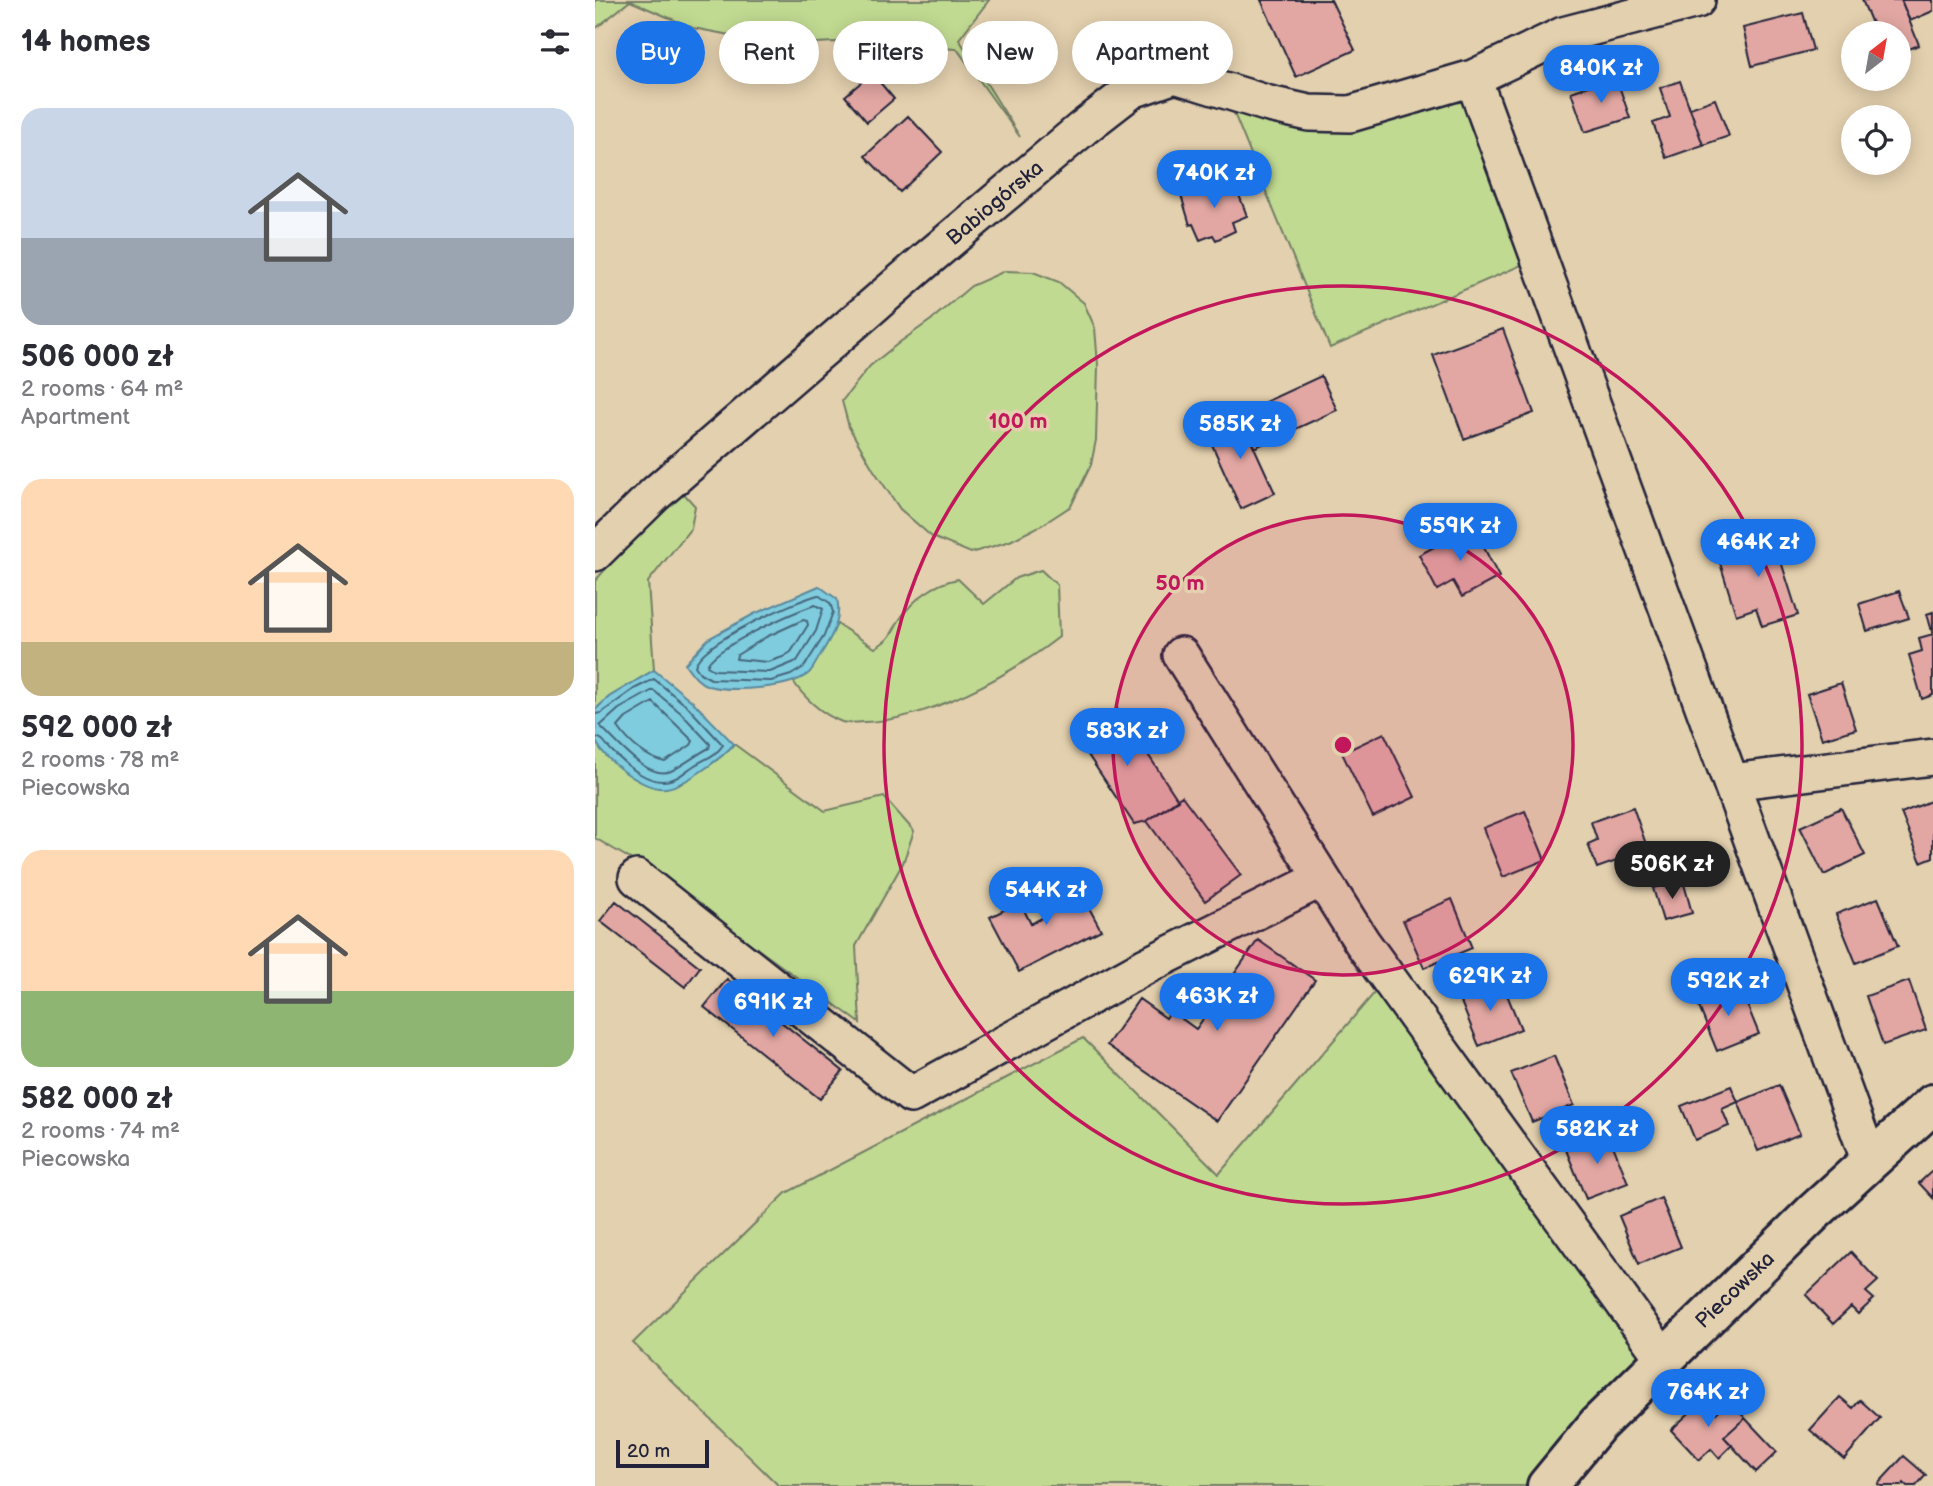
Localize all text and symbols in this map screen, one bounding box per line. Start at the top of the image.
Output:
chip: Buy [616,21,705,84]
chip: Rent [719,21,819,84]
chip: Filters [833,21,948,84]
chip: New [962,21,1058,84]
chip: Apartment [1072,21,1233,84]
north arrow [1841,21,1911,91]
map controls [1841,21,1911,175]
icon: filters [536,23,574,61]
text: 14 homes [21,24,150,60]
pin: 840K zł [1536,46,1666,105]
text: 840K zł [1559,54,1643,82]
button: locate [1841,105,1911,175]
pin: 740K zł [1149,150,1279,210]
icon: home [235,154,361,280]
street label: Babiogórska [941,155,1049,251]
text: 740K zł [1173,159,1255,187]
text: 506 000 zł [21,339,174,375]
text: 2 rooms · 64 m² [21,375,183,403]
pin: 585K zł [1175,402,1305,461]
text: Apartment [21,403,130,431]
text: 100 m [989,409,1047,434]
text: 585K zł [1199,410,1281,438]
pin: 559K zł [1395,504,1525,563]
text: 559K zł [1419,512,1501,540]
pin: 464K zł [1693,520,1823,579]
icon: home [235,525,361,651]
text: 464K zł [1716,528,1800,556]
text: 50 m [1156,571,1204,596]
pin: 583K zł [1062,708,1192,768]
text: 592 000 zł [21,710,172,746]
text: 583K zł [1086,717,1168,745]
centre of rings [1331,733,1355,757]
text: 2 rooms · 78 m² [21,746,179,774]
text: Piecowska [21,774,130,802]
pin: 506K zł [1607,842,1737,901]
text: 506K zł [1630,850,1714,878]
pin: 544K zł [981,867,1111,927]
text: 544K zł [1005,876,1087,904]
icon: home [235,896,361,1022]
pin: 629K zł [1425,954,1555,1013]
pin: 592K zł [1663,958,1793,1018]
text: 629K zł [1448,962,1532,990]
text: 592K zł [1687,967,1769,995]
pin: 463K zł [1152,974,1282,1033]
pin: 691K zł [708,979,838,1039]
text: 463K zł [1176,982,1258,1010]
text: 691K zł [733,988,813,1016]
text: 582 000 zł [21,1081,173,1117]
pin: 582K zł [1532,1106,1662,1166]
text: 582K zł [1556,1115,1638,1143]
text: 2 rooms · 74 m² [21,1117,180,1145]
text: Piecowska [21,1145,130,1173]
street label: Piecowska [1690,1246,1780,1334]
pin: 764K zł [1643,1370,1773,1429]
text: 764K zł [1667,1378,1749,1406]
scale bar [616,1437,709,1469]
text: 20 m [627,1440,670,1463]

